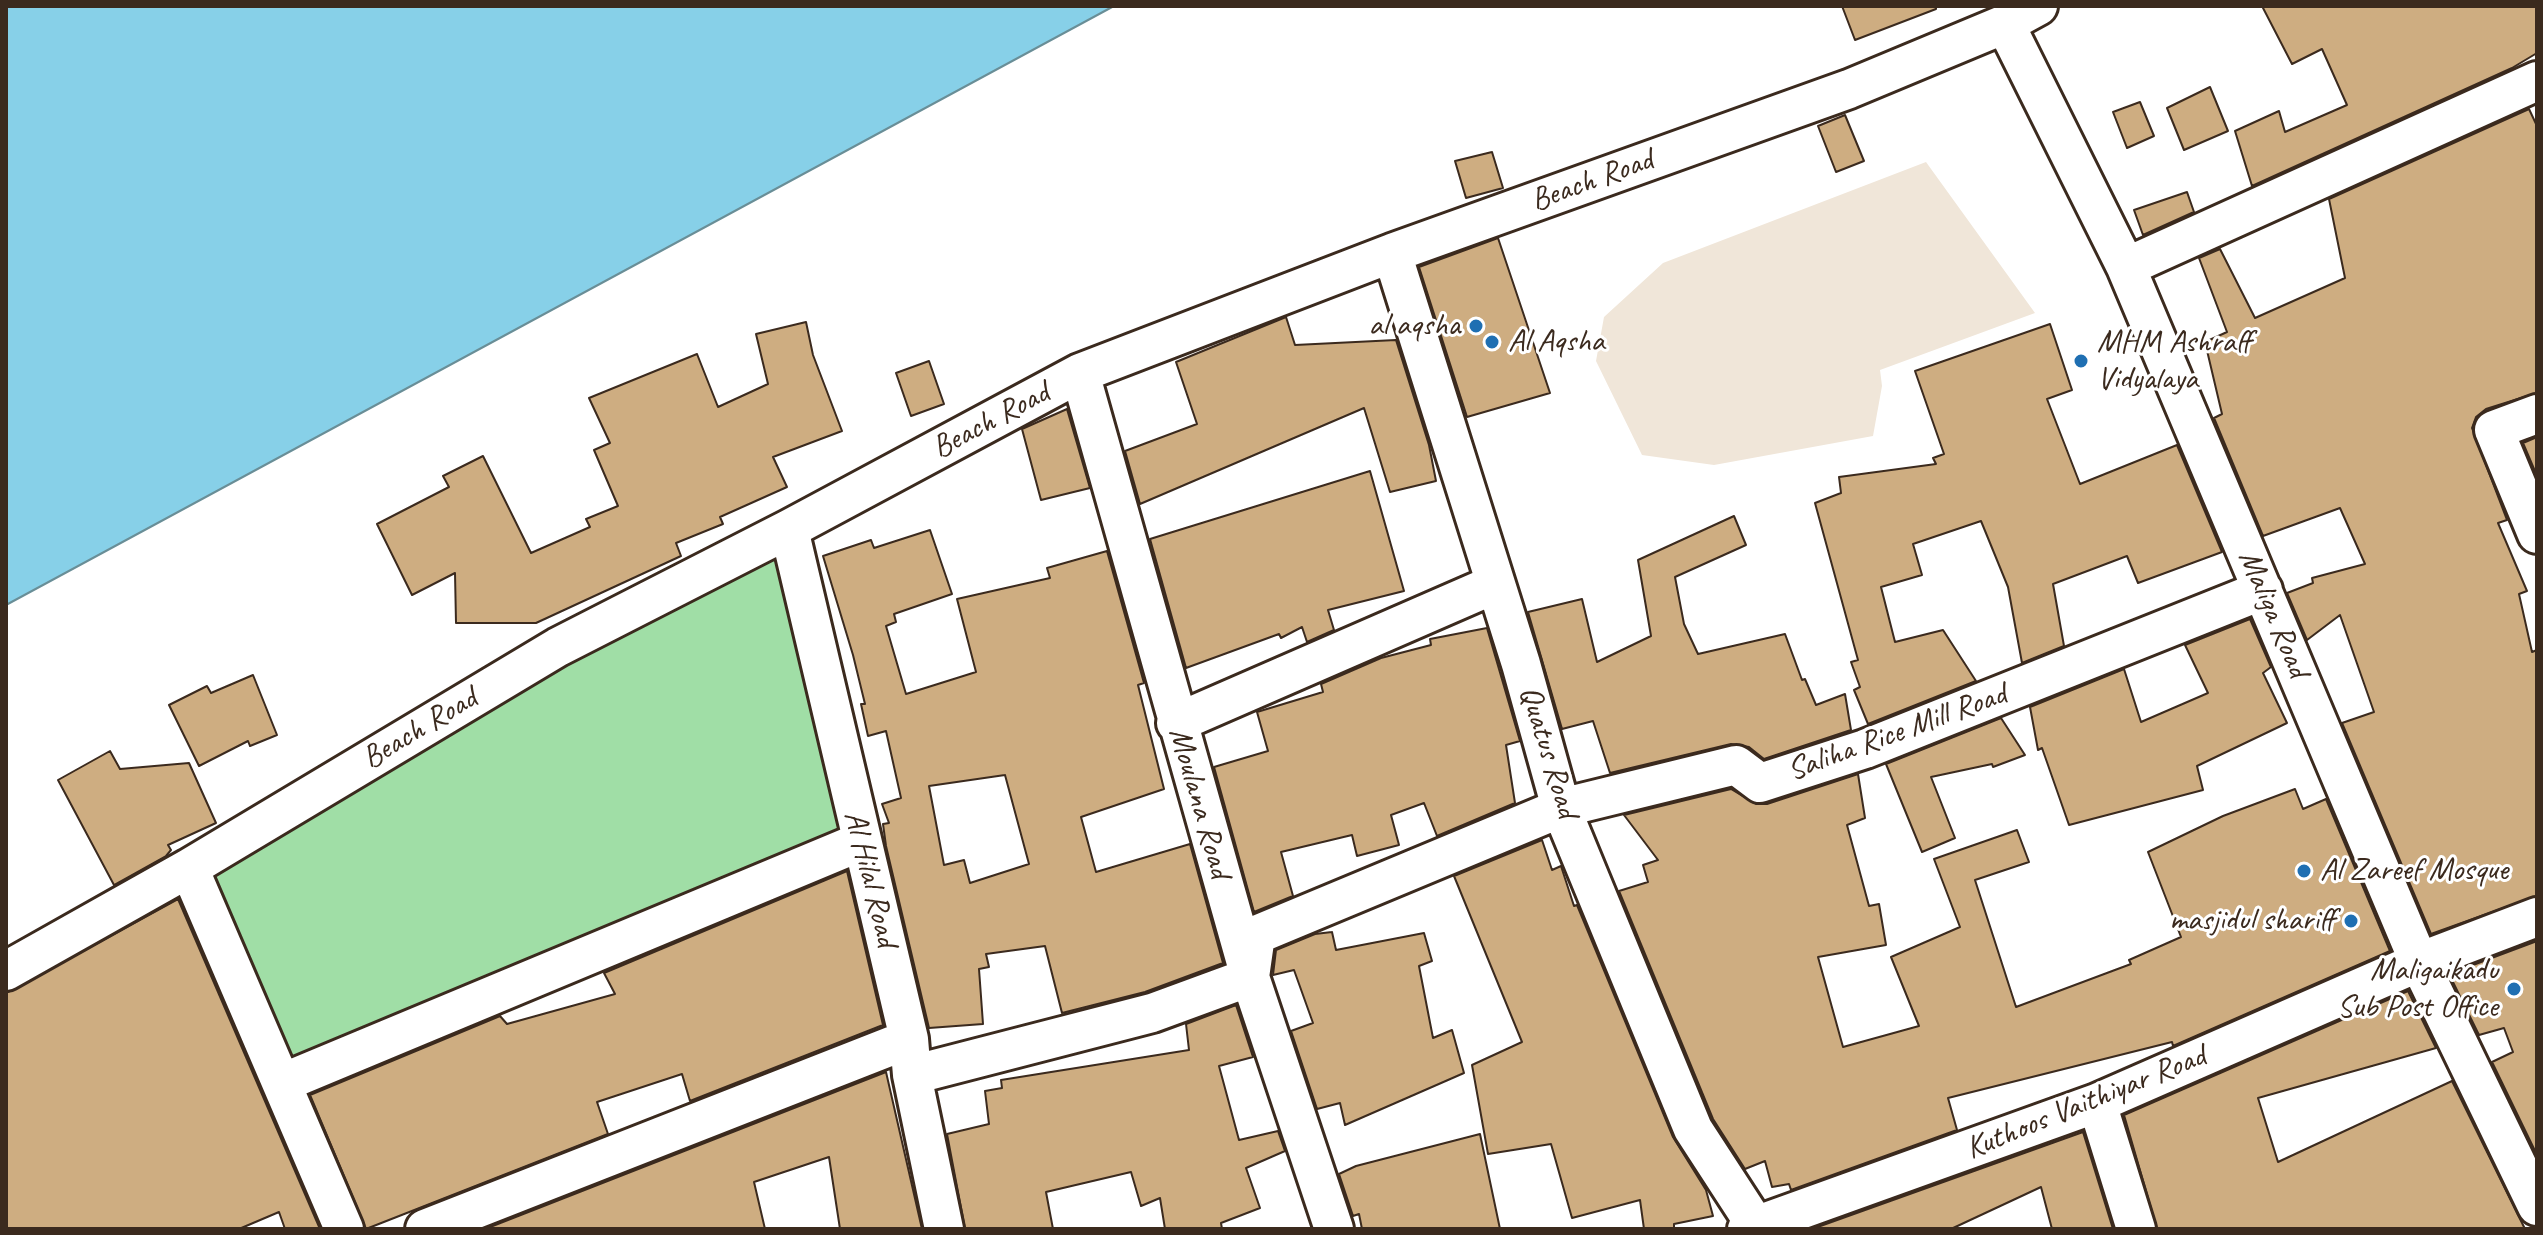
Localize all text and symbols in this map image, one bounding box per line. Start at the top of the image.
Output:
street label: Beach Road [1526,141,1658,221]
place label: al aqsha [1369,307,1460,345]
marker: al aqsha [1467,317,1485,335]
place label: Al Aqsha [1508,323,1604,361]
place label: MHM Ashraff Vidyalaya [2097,324,2252,399]
marker: Al Aqsha [1483,333,1501,351]
marker: MHM Ashraff Vidyalaya [2072,352,2090,370]
street label: Beach Road [926,374,1056,468]
street label: Maliga Road [2229,545,2317,683]
street label: Saliha Rice Mill Road [1782,676,2012,790]
street label: Beach Road [356,680,484,778]
street label: Quatus Road [1510,682,1586,822]
street label: Moulana Road [1159,723,1239,883]
street label: Al Hilal Road [835,807,905,951]
place label: Al Zareef Mosque [2320,852,2508,890]
marker: Al Zareef Mosque [2295,862,2313,880]
place label: masjidul shariff [2169,902,2335,940]
marker: masjidul shariff [2342,912,2360,930]
place label: Maligaikadu Sub Post Office [2337,952,2498,1027]
marker: Maligaikadu Sub Post Office [2505,980,2523,998]
street label: Kuthoos Vaithiyar Road [1961,1037,2211,1169]

